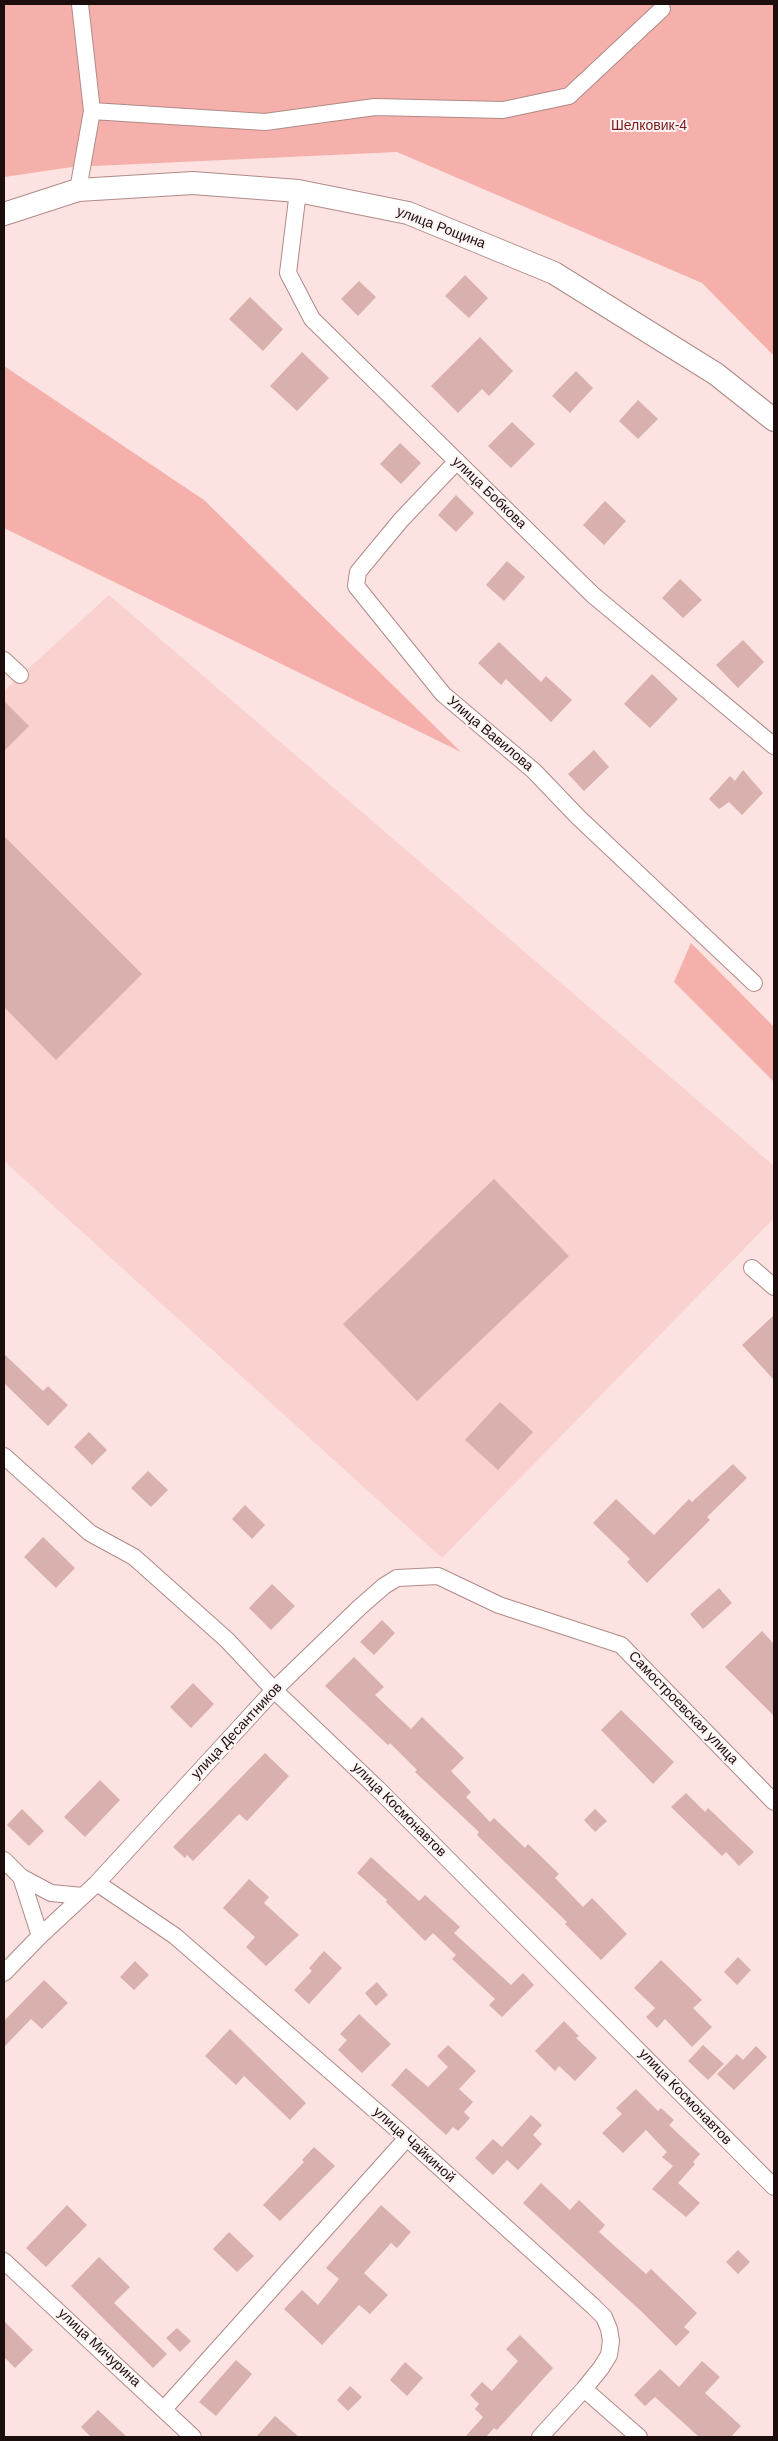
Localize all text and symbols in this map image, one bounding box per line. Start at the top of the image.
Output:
park label: Шелковик-4 [611,118,687,134]
street label: улица Рощина [394,203,488,253]
street label: улица Бобкова [448,453,530,533]
street label: Улица Вавилова [444,693,536,775]
street label: Самостроевская улица [625,1648,741,1768]
street label: улица Десантников [188,1679,286,1783]
street label: улица Космонавтов [348,1759,450,1861]
street label: улица Космонавтов [635,2046,735,2148]
street label: улица Чайкиной [370,2104,458,2186]
street label: улица Мичурина [54,2305,144,2391]

